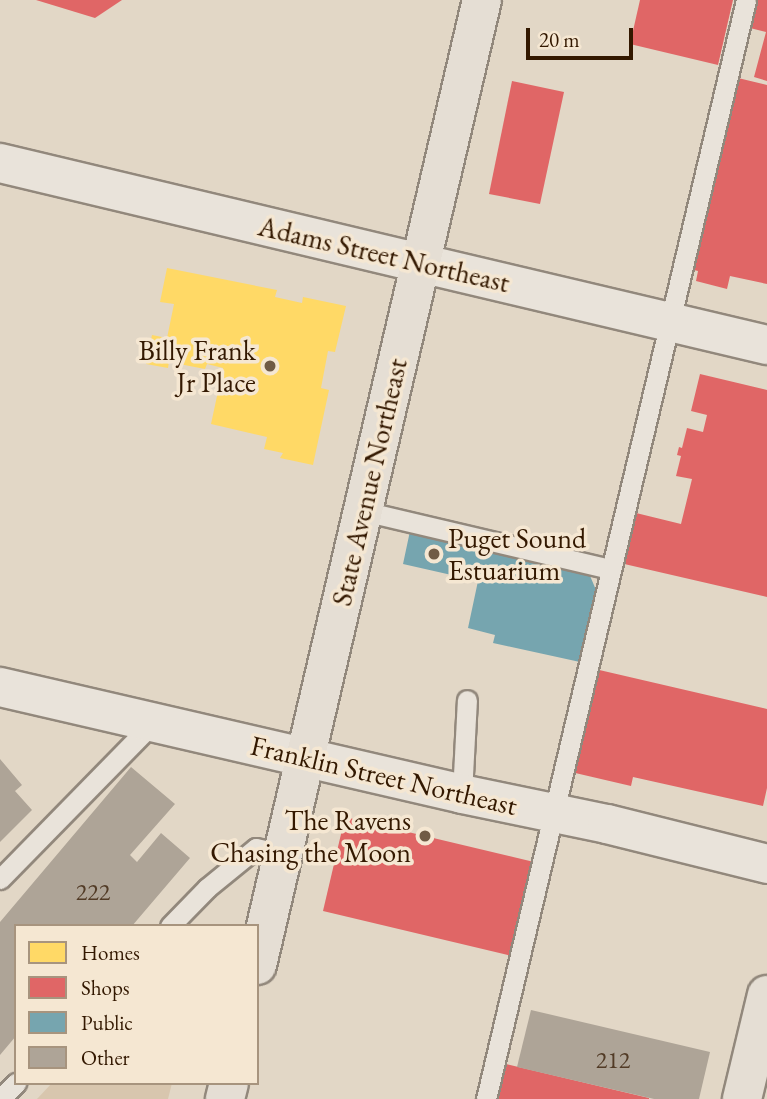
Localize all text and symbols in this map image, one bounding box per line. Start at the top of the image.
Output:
scale bar [529,14,636,58]
text: 20 m [539,26,580,53]
street label: Adams Street Northeast [255,209,513,299]
place label: Billy Frank Jr Place [139,333,256,399]
street label: State Avenue Northeast [324,355,414,609]
marker: Billy Frank Jr Place [262,358,278,374]
place label: Puget Sound Estuarium [448,521,586,587]
marker: Puget Sound Estuarium [426,546,442,562]
street label: Franklin Street Northeast [248,728,520,822]
place label: The Ravens Chasing the Moon [210,803,411,869]
marker: The Ravens Chasing the Moon [417,828,433,844]
house number: 222 [76,878,110,906]
legend [14,924,259,1085]
text: Homes [81,939,140,966]
text: Shops [81,974,130,1001]
text: Public [81,1009,133,1036]
text: Other [81,1044,130,1071]
house number: 212 [596,1046,630,1074]

